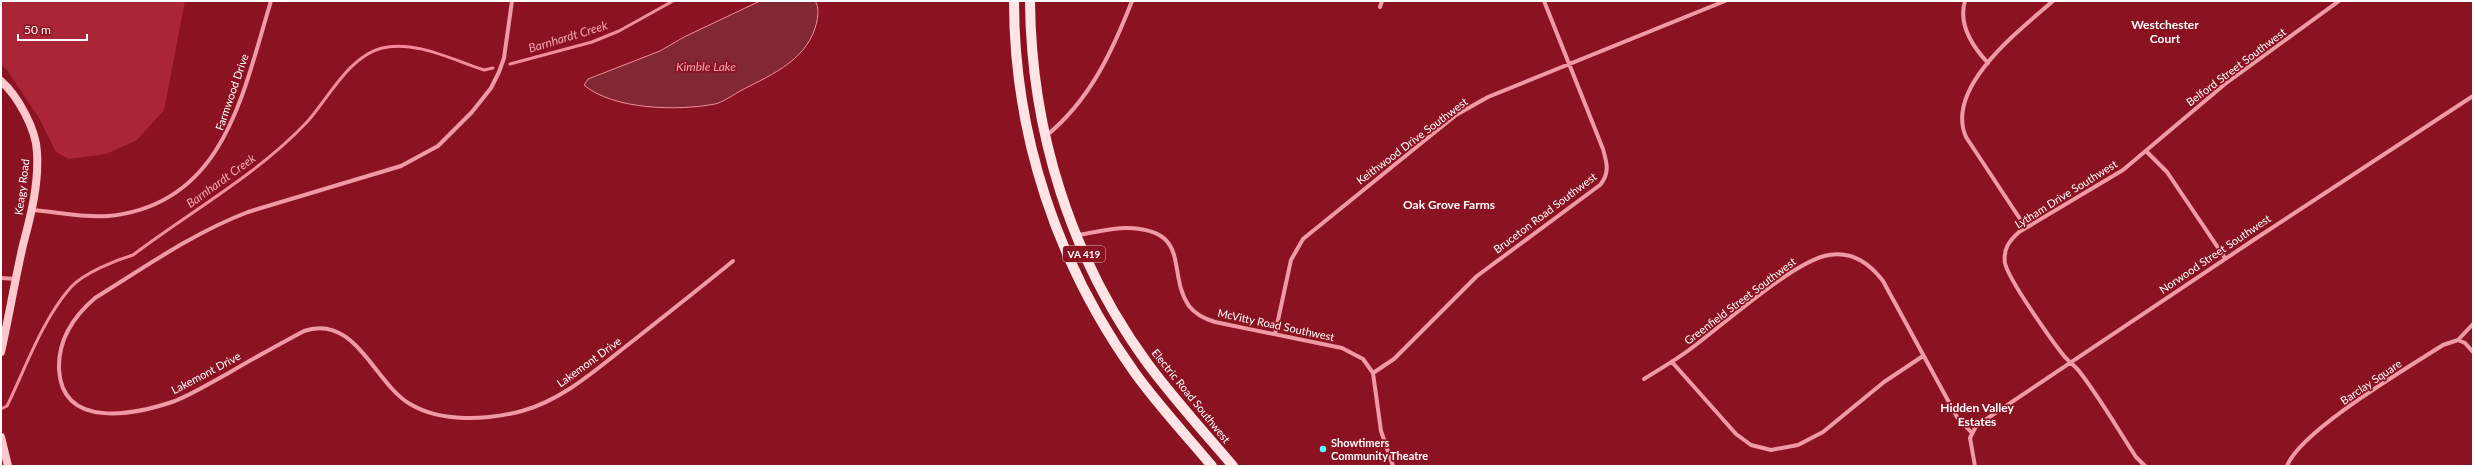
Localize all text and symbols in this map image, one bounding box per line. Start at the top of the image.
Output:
scale bar [18,16,87,42]
water label: Barnhardt Creek [526,17,610,56]
district label: Westchester Court [2131,17,2199,46]
text: 50 m [24,22,51,37]
street label: Belford Street Southwest [2183,25,2288,108]
street label: Farmwood Drive [212,52,251,132]
water label: Kimble Lake [676,59,736,74]
street label: Keithwood Drive Southwest [1354,94,1470,187]
water label: Barnhardt Creek [183,150,259,211]
street label: Lytham Drive Southwest [2012,157,2119,230]
street label: Keagy Road [12,158,31,216]
street label: Bruceton Road Southwest [1491,170,1599,256]
district label: Oak Grove Farms [1403,197,1495,212]
street label: Norwood Street Southwest [2156,211,2273,296]
road number: VA 419 [1063,246,1105,262]
street label: Greenfield Street Southwest [1681,254,1798,347]
street label: McVitty Road Southwest [1216,306,1336,343]
street label: Lakemont Drive [554,334,624,389]
street label: Electric Road Southwest [1149,346,1233,445]
street label: Lakemont Drive [169,349,243,396]
street label: Barclay Square [2338,356,2404,407]
district label: Hidden Valley Estates [1940,400,2014,429]
place label: Showtimers Community Theatre [1331,436,1428,462]
marker: Showtimers Community Theatre [1318,444,1328,454]

